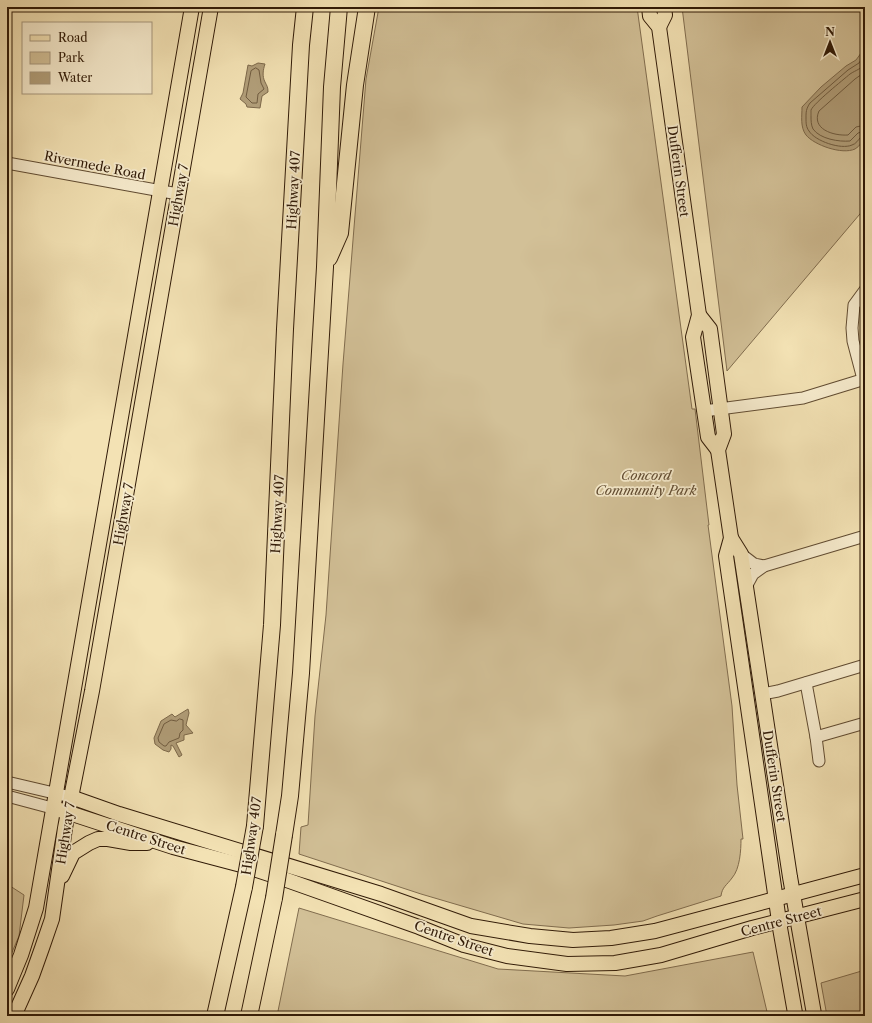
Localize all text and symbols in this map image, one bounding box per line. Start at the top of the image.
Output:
legend [22,22,152,94]
north arrow [810,22,850,62]
text: N [825,25,835,39]
text: Road [58,30,88,45]
text: Park [58,50,85,65]
text: Water [57,70,92,85]
street label: Dufferin Street [665,124,693,218]
street label: Rivermede Road [43,147,147,183]
street label: Highway 407 [283,149,303,230]
street label: Highway 7 [165,162,191,228]
park label: Concord Community Park [596,467,697,498]
street label: Highway 407 [267,473,287,554]
street label: Highway 7 [110,481,136,547]
street label: Dufferin Street [760,729,790,823]
street label: Highway 407 [238,795,265,876]
street label: Highway 7 [52,800,78,866]
street label: Centre Street [104,817,188,858]
street label: Centre Street [739,902,824,939]
street label: Centre Street [412,917,496,959]

